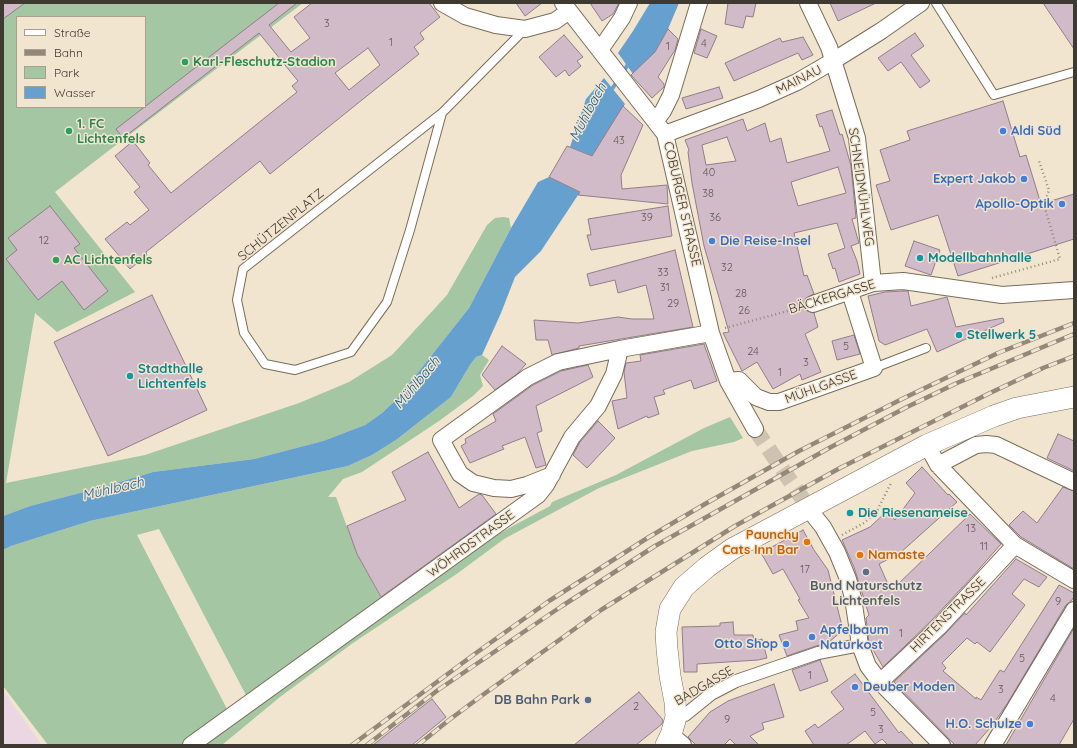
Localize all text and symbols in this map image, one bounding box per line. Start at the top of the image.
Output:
legend [16,16,146,108]
house number: 3 [324,17,330,31]
text: Straße [54,25,91,40]
house number: 1 [389,36,393,50]
house number: 4 [701,37,707,51]
house number: 1 [666,40,670,54]
text: Bahn [54,45,83,60]
place label: Karl-Fleschutz-Stadion [193,54,336,70]
marker: Karl-Fleschutz-Stadion [180,57,190,67]
street label: MAINAU [773,62,825,98]
text: Park [54,65,79,80]
water label: Mühlbach [566,80,610,144]
text: Wasser [54,85,95,100]
place label: 1. FC Lichtenfels [77,116,145,147]
place label: Aldi Süd [1011,123,1061,139]
marker: 1. FC Lichtenfels [64,126,74,136]
marker: Aldi Süd [998,126,1008,136]
street label: SCHNEIDMÜHLWEG [845,127,877,247]
house number: 43 [613,134,625,148]
street label: COBURGER STRASSE [660,140,704,268]
house number: 40 [703,166,715,180]
place label: Expert Jakob [933,171,1016,187]
marker: Expert Jakob [1019,174,1029,184]
street label: SCHÜTZENPLATZ [235,186,327,264]
house number: 38 [702,187,714,201]
place label: Apollo-Optik [975,196,1054,212]
marker: Apollo-Optik [1057,199,1067,209]
house number: 39 [641,211,653,225]
house number: 36 [709,211,721,225]
place label: Die Reise-Insel [720,233,811,249]
house number: 12 [39,234,49,248]
marker: Die Reise-Insel [707,236,717,246]
place label: Modellbahnhalle [928,250,1032,266]
place label: AC Lichtenfels [64,252,152,268]
marker: Modellbahnhalle [915,253,925,263]
marker: AC Lichtenfels [51,255,61,265]
house number: 32 [721,261,733,275]
house number: 33 [657,266,669,280]
street label: BÄCKERGASSE [787,276,877,318]
house number: 31 [660,281,670,295]
house number: 28 [735,287,747,301]
house number: 29 [667,297,679,311]
house number: 26 [738,304,750,318]
place label: Stellwerk 5 [967,327,1036,343]
marker: Stellwerk 5 [954,330,964,340]
house number: 5 [843,340,849,354]
house number: 24 [747,345,759,359]
water label: Mühlbach [390,354,444,412]
house number: 3 [803,356,809,370]
place label: Stadthalle Lichtenfels [138,361,206,392]
house number: 1 [778,366,782,380]
street label: MÜHLGASSE [783,367,859,407]
marker: Stadthalle Lichtenfels [125,371,135,381]
water label: Mühlbach [80,474,146,504]
place label: Die Riesenameise [858,505,968,521]
street label: WÖHRDSTRASSE [424,507,518,581]
marker: Die Riesenameise [845,508,855,518]
house number: 13 [966,522,976,536]
place label: Paunchy Cats Inn Bar [722,527,799,558]
marker: Paunchy Cats Inn Bar [802,537,812,547]
house number: 11 [980,540,988,554]
place label: Namaste [868,547,925,563]
marker: Namaste [855,550,865,560]
house number: 17 [800,563,810,577]
marker: Bund Naturschutz Lichtenfels [861,567,871,577]
street label: HIRTENSTRASSE [907,574,989,656]
place label: Bund Naturschutz Lichtenfels [810,578,922,609]
house number: 9 [1055,595,1061,609]
place label: Apfelbaum Naturkost [820,622,889,653]
house number: 1 [899,627,903,641]
marker: Apfelbaum Naturkost [807,632,817,642]
place label: Otto Shop [714,636,778,652]
marker: Otto Shop [781,639,791,649]
house number: 5 [1019,652,1025,666]
street label: BADGASSE [672,663,736,709]
house number: 1 [808,669,812,683]
place label: Deuber Moden [863,679,955,695]
marker: Deuber Moden [850,682,860,692]
house number: 3 [998,683,1004,697]
place label: DB Bahn Park [494,692,580,708]
house number: 4 [1050,692,1056,706]
marker: DB Bahn Park [583,695,593,705]
house number: 2 [633,700,639,714]
house number: 5 [870,706,876,720]
house number: 9 [724,713,730,727]
place label: H.O. Schulze [946,716,1022,732]
marker: H.O. Schulze [1025,719,1035,729]
house number: 3 [878,723,884,737]

